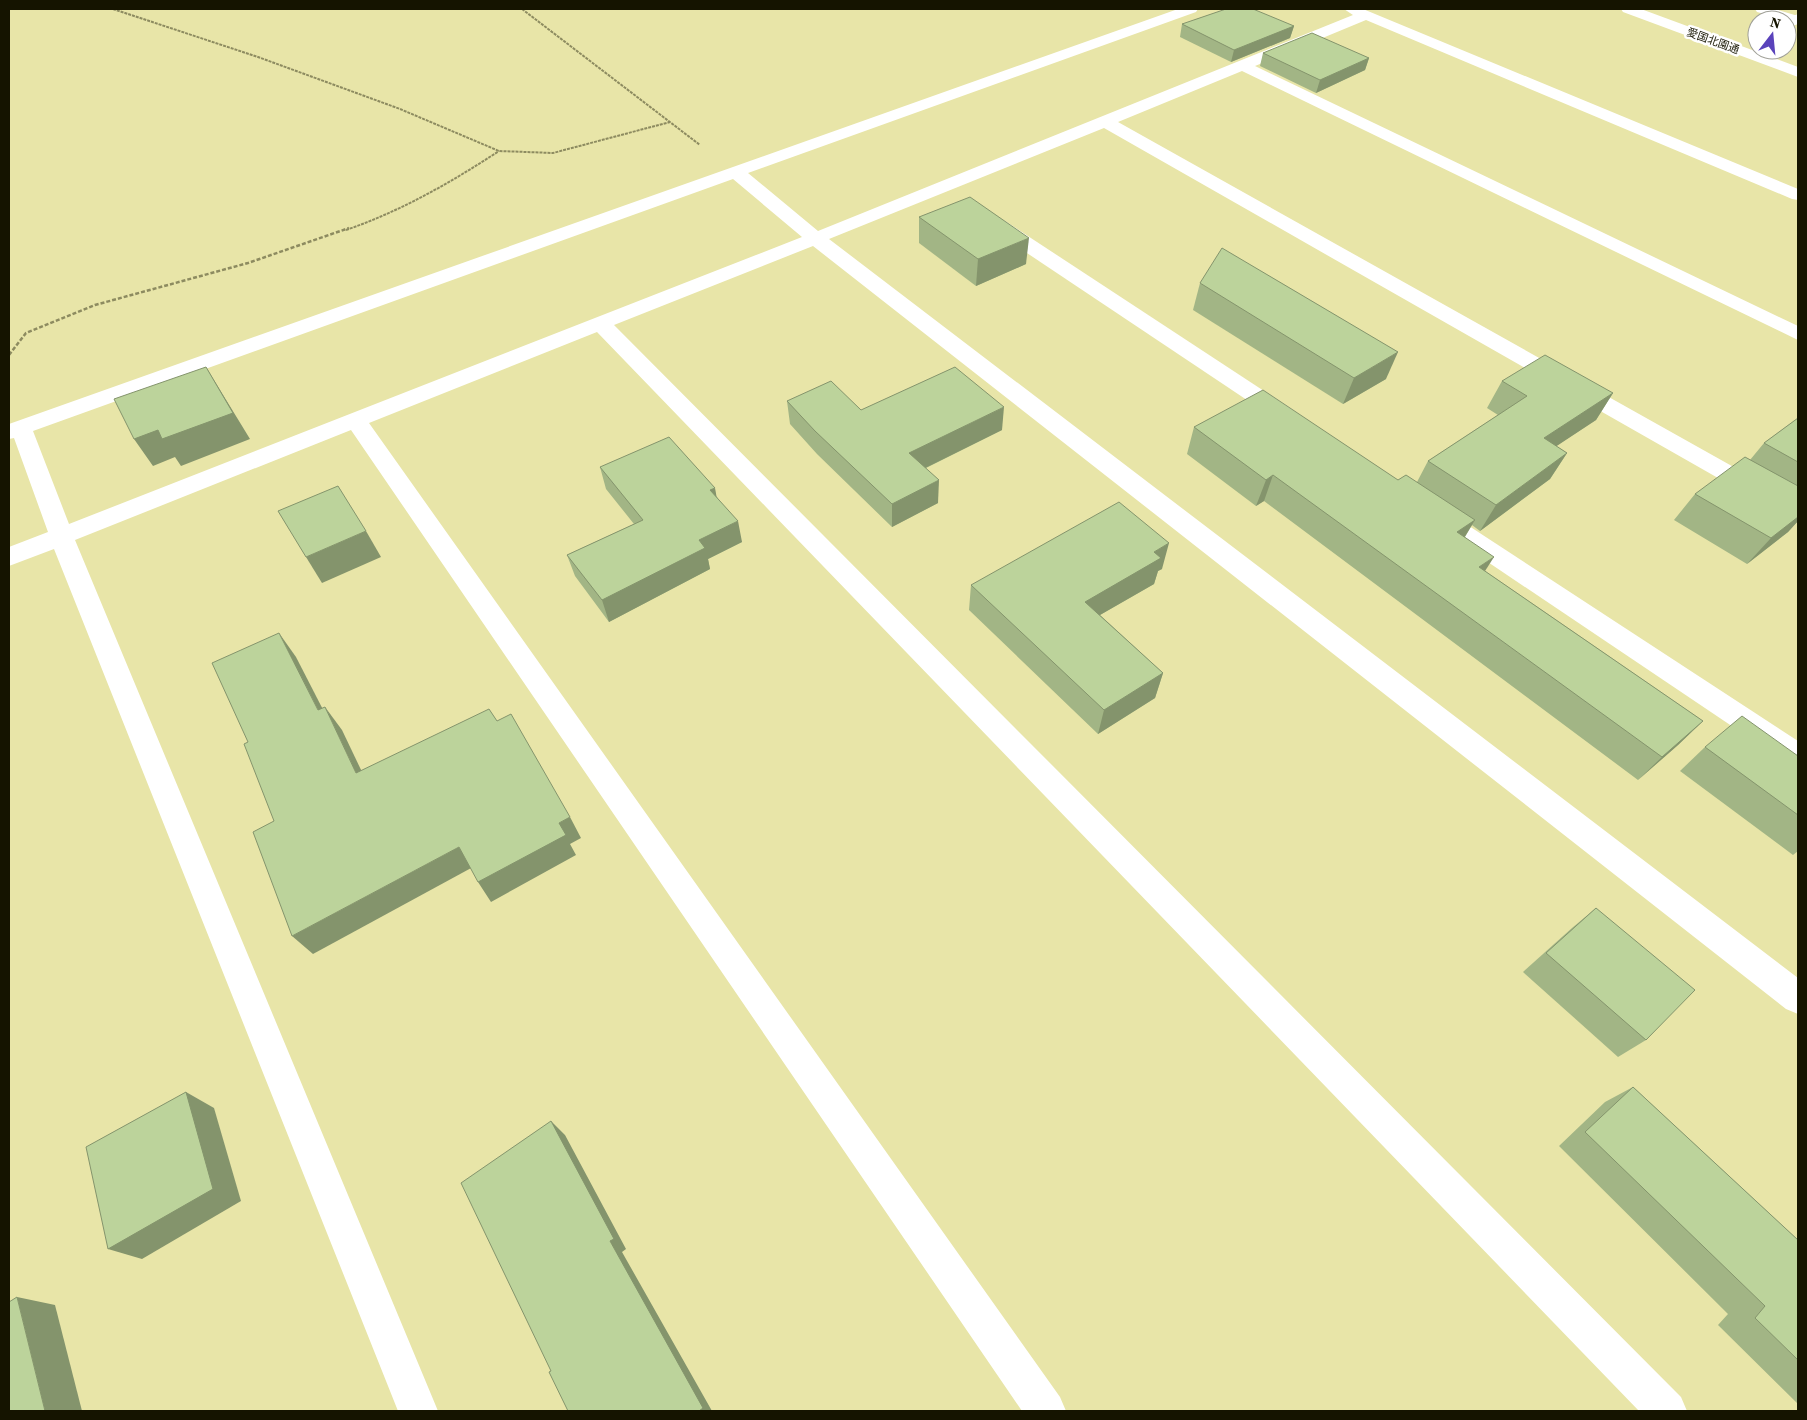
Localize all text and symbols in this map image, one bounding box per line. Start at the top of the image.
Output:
north arrow [1747,10,1797,60]
text: N [1768,11,1783,34]
street label: 愛国北園通 [1685,25,1741,57]

